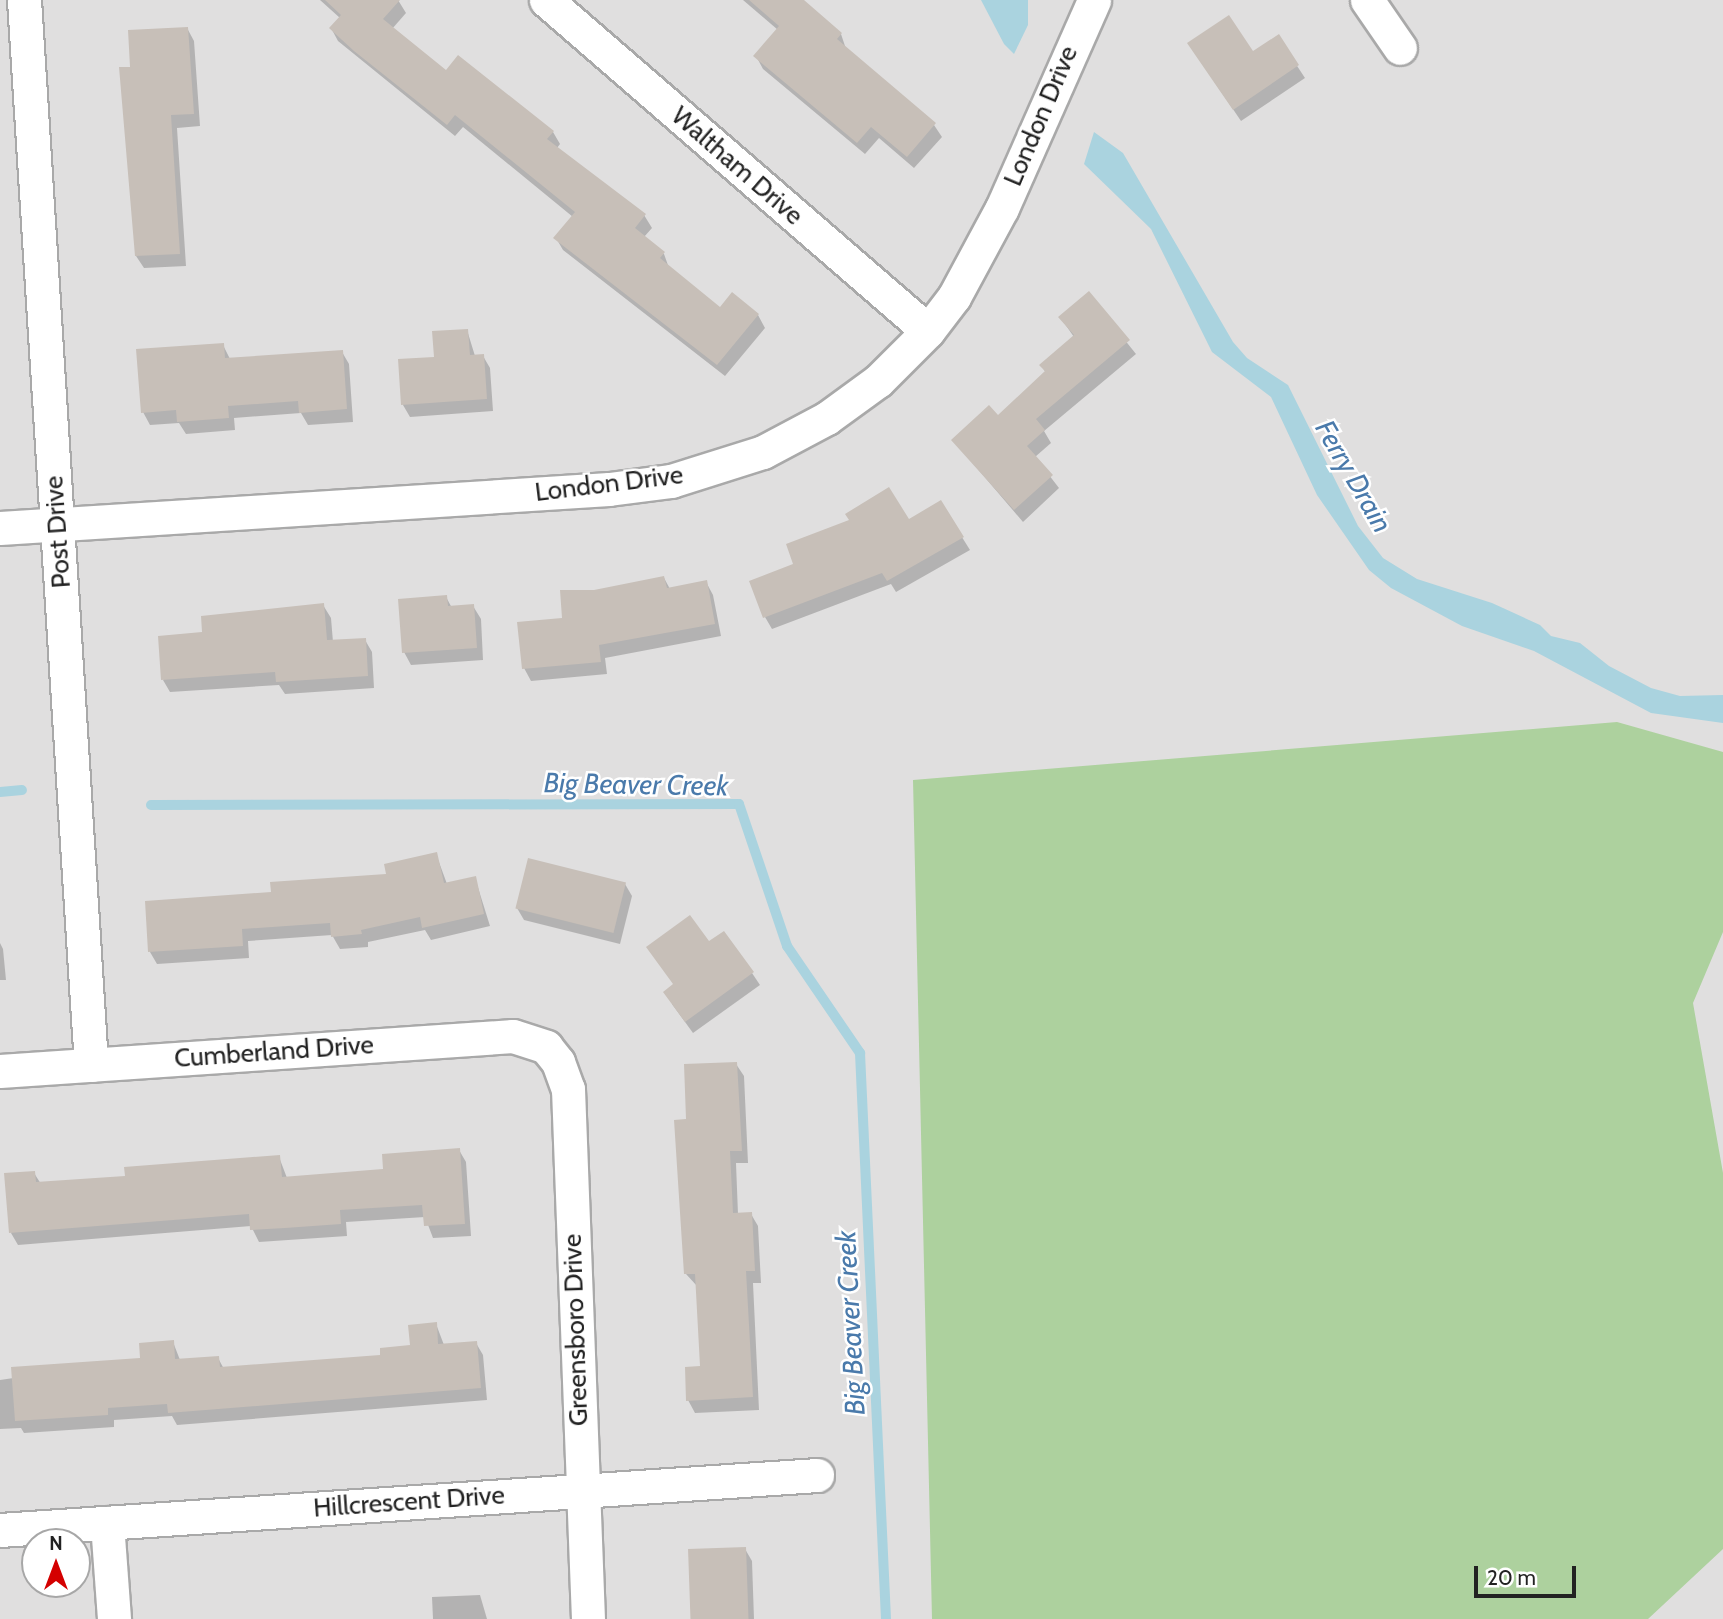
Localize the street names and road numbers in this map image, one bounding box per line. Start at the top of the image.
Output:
street label: London Drive [998,41,1084,191]
street label: Waltham Drive [665,100,809,232]
street label: London Drive [533,459,685,509]
street label: Post Drive [39,475,77,589]
street label: Cumberland Drive [173,1029,375,1075]
street label: Greensboro Drive [557,1233,595,1427]
street label: Hillcrescent Drive [312,1480,506,1524]

